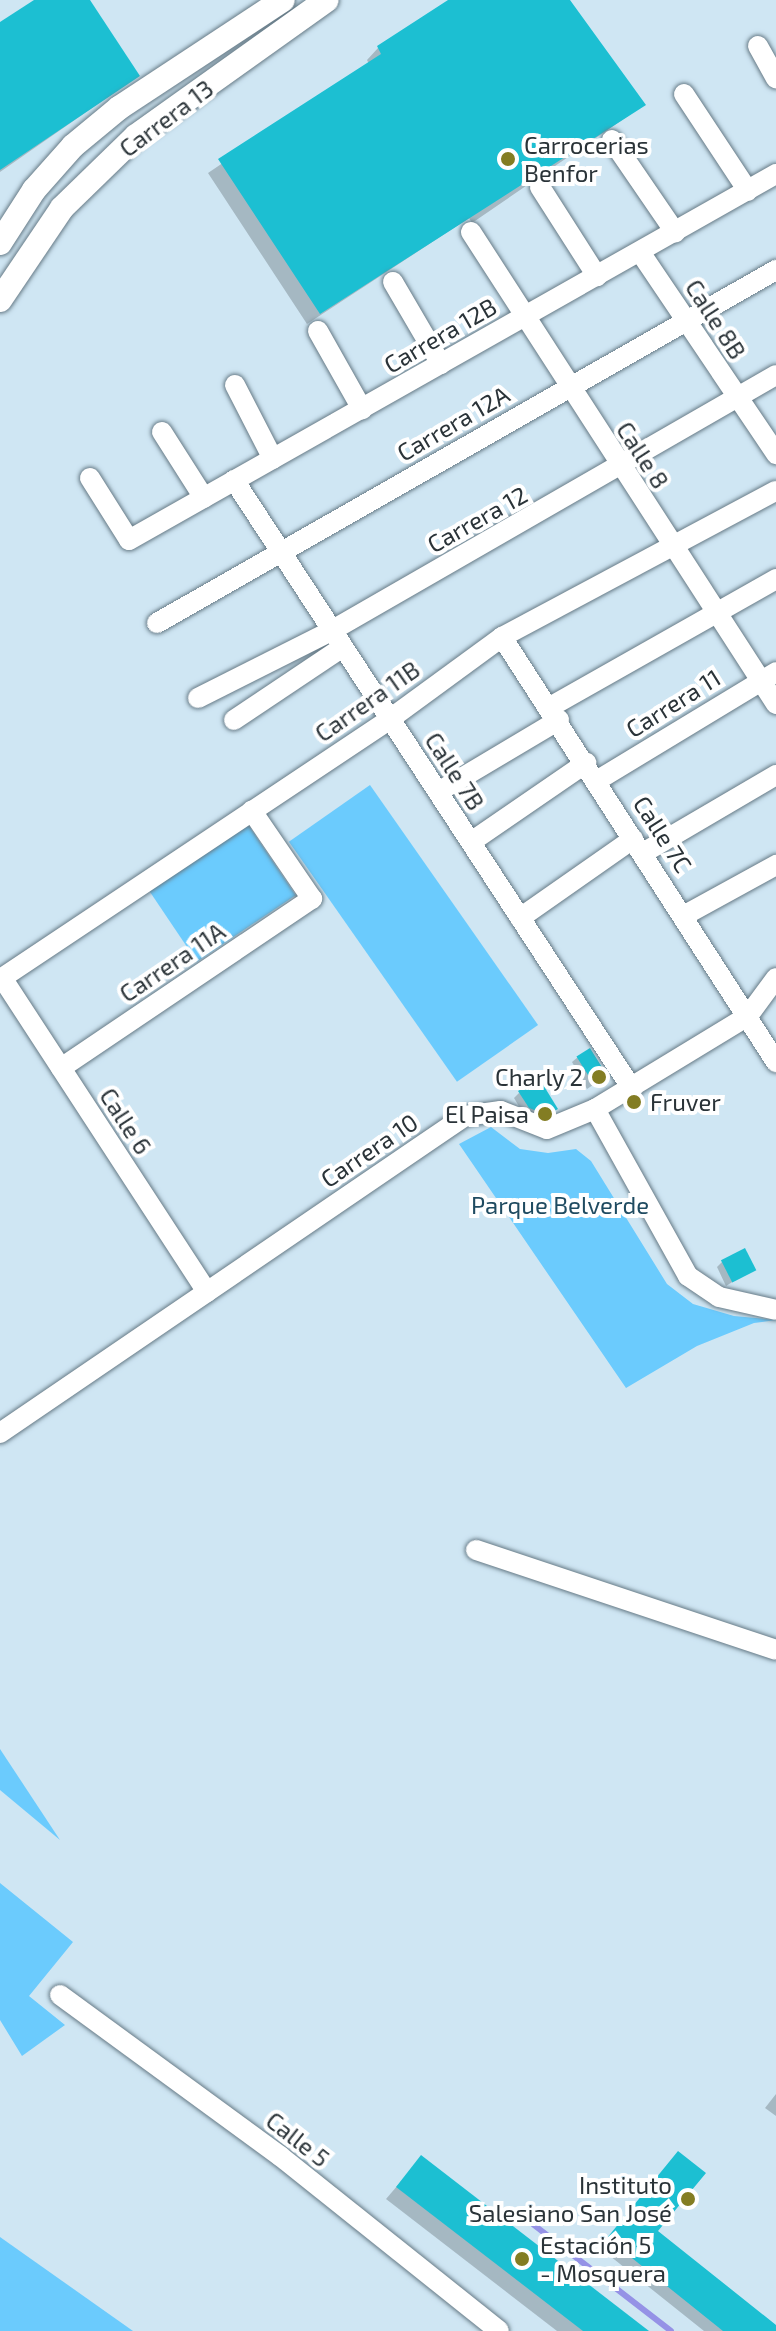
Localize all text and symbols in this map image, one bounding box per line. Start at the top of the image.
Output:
street label: Carrera 13 [114,73,218,163]
place label: Carrocerias Benfor [524,131,649,187]
marker: Carrocerias Benfor [499,150,517,168]
street label: Calle 8B [680,274,752,364]
street label: Carrera 12B [379,291,501,379]
street label: Carrera 12A [392,379,514,467]
street label: Calle 8 [611,416,675,494]
street label: Carrera 12 [422,480,532,558]
street label: Carrera 11B [309,655,425,747]
street label: Carrera 11 [620,663,726,743]
street label: Calle 7B [419,727,491,815]
street label: Calle 7C [628,790,698,878]
street label: Carrera 11A [114,916,230,1008]
place label: Charly 2 [494,1063,583,1091]
marker: Charly 2 [590,1068,608,1086]
street label: Calle 6 [94,1083,158,1159]
place label: Fruver [650,1088,721,1116]
marker: Fruver [625,1093,643,1111]
place label: El Paisa [445,1100,529,1128]
marker: El Paisa [536,1105,554,1123]
street label: Carrera 10 [315,1107,423,1193]
park label: Parque Belverde [471,1191,649,1219]
street label: Calle 5 [261,2105,335,2173]
place label: Instituto Salesiano San José [468,2171,672,2227]
marker: Instituto Salesiano San José [679,2190,697,2208]
place label: Estación 5 - Mosquera [540,2231,666,2287]
marker: Estación 5 - Mosquera [511,2248,533,2270]

